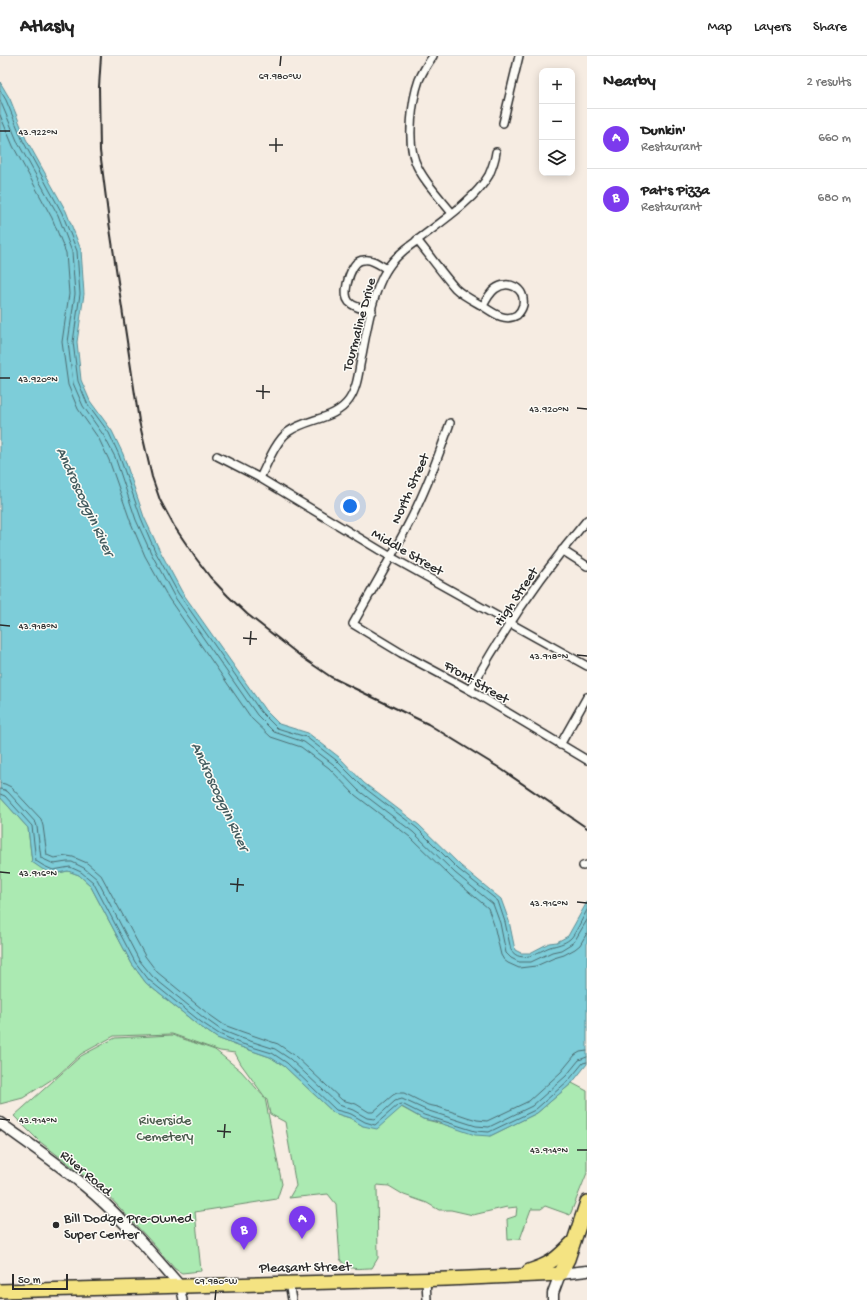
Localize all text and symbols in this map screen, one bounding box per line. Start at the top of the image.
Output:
text: Atlasly [20,16,74,39]
text: Map [708,19,732,36]
text: Layers [754,19,791,36]
text: Share [813,19,847,36]
map controls [539,68,575,176]
button: + [539,68,575,104]
text: 69.980°W [259,71,302,83]
text: Nearby [603,72,656,92]
text: 2 results [806,75,851,90]
button: − [539,104,575,140]
text: Dunkin' [641,122,686,140]
text: 43.922°N [19,127,58,139]
text: A [612,131,620,146]
text: 660 m [818,131,851,146]
button: layers [539,140,575,176]
text: Restaurant [641,140,701,155]
text: Pat's Pizza [641,182,710,200]
text: B [613,191,619,206]
text: 680 m [818,191,851,206]
text: Restaurant [641,200,701,215]
street label: Tourmaline Drive [340,275,381,374]
text: 43.920°N [18,374,58,386]
text: 43.920°N [529,404,569,416]
water label: Androscoggin River [51,445,118,562]
street label: North Street [388,450,435,527]
your location [340,496,360,516]
street label: Middle Street [368,526,447,581]
street label: High Street [491,564,544,630]
text: 43.918°N [19,621,58,633]
text: 43.918°N [530,651,569,663]
street label: Front Street [439,657,512,709]
water label: Androscoggin River [186,740,253,857]
text: 43.916°N [19,868,58,880]
text: 43.916°N [530,898,569,910]
park label: Riverside Cemetery [137,1113,193,1146]
text: 43.914°N [19,1115,57,1127]
text: 43.914°N [530,1145,568,1157]
street label: River Road [56,1147,116,1202]
pin: A [289,1206,315,1239]
place label: Bill Dodge Pre-Owned Super Center [63,1211,194,1244]
pin: B [231,1217,257,1250]
marker: Bill Dodge Pre-Owned Super Center [51,1220,61,1230]
street label: Pleasant Street [258,1259,352,1278]
scale bar [12,1272,68,1291]
text: 50 m [18,1275,40,1287]
text: 69.980°W [195,1276,238,1288]

